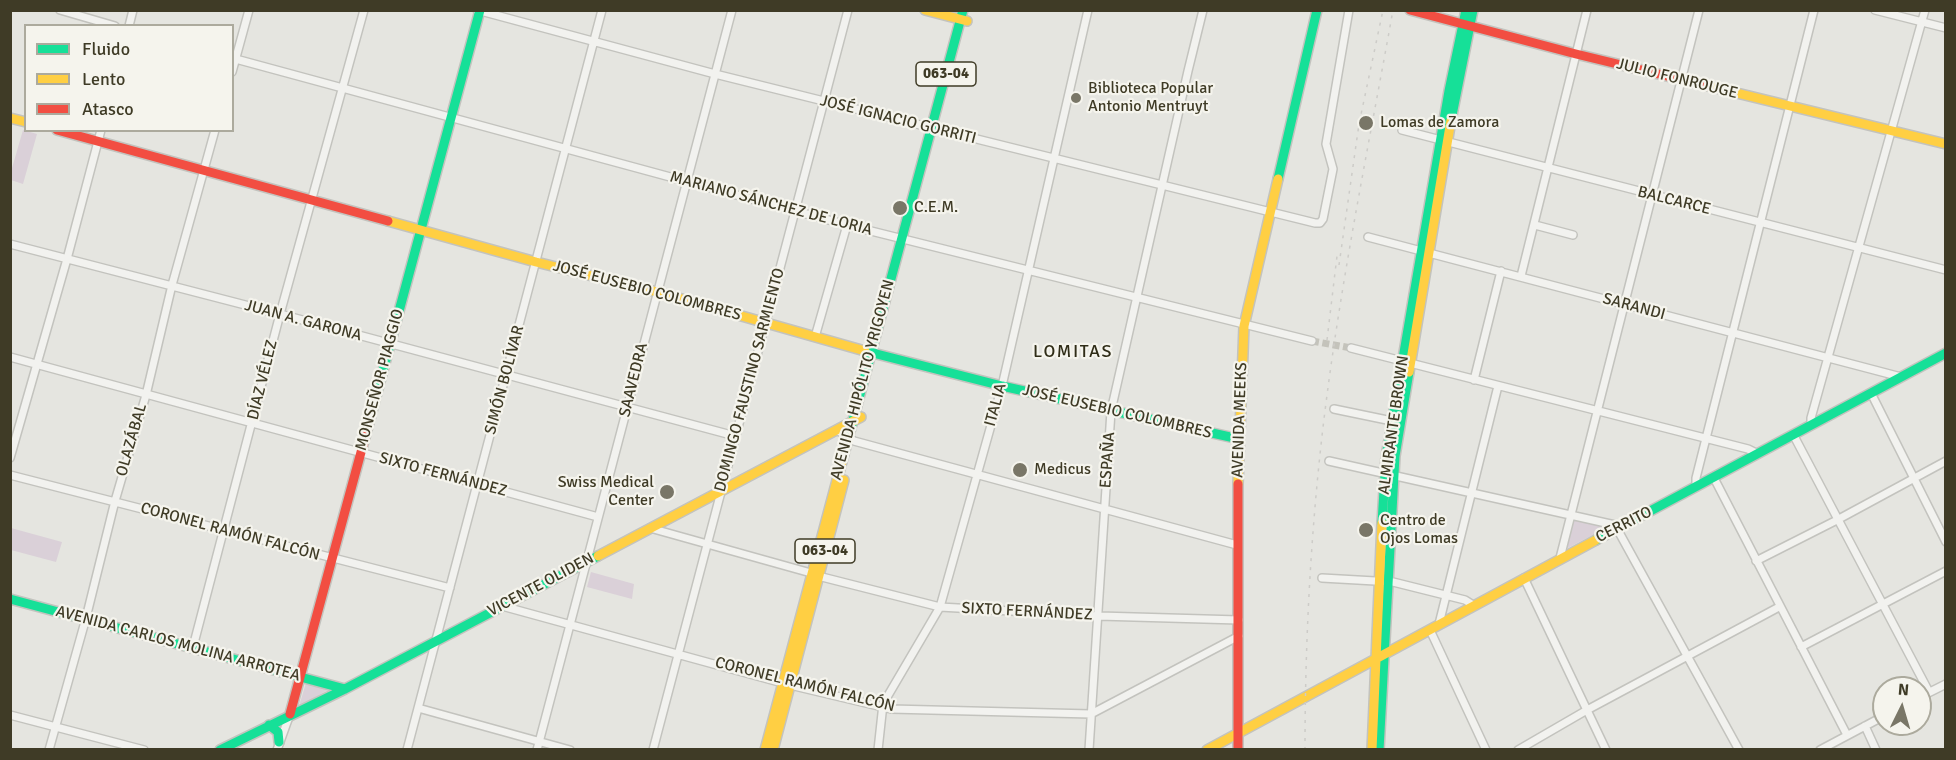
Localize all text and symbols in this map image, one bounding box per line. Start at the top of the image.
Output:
legend [24,24,234,132]
text: Fluido [82,38,130,60]
street label: JULIO FONROUGE [1614,55,1740,103]
road number: 063-04 [916,62,976,86]
text: Lento [82,68,125,90]
place label: Biblioteca Popular Antonio Mentruyt [1088,79,1213,117]
street label: JOSÉ IGNACIO GORRITI [818,91,978,149]
marker: Biblioteca Popular Antonio Mentruyt [1069,91,1083,105]
text: Atasco [82,98,134,120]
place label: Lomas de Zamora [1380,113,1499,133]
marker: Lomas de Zamora [1357,114,1375,132]
street label: MARIANO SÁNCHEZ DE LORIA [668,168,874,240]
street label: BALCARCE [1635,183,1713,219]
place label: C.E.M. [914,198,958,218]
marker: C.E.M. [891,199,909,217]
street label: JOSÉ EUSEBIO COLOMBRES [551,257,743,325]
street label: DOMINGO FAUSTINO SARMIENTO [711,266,789,494]
street label: AVENIDA HIPÓLITO YRIGOYEN [827,278,899,482]
street label: SARANDI [1601,289,1667,325]
street label: JUAN A. GARONA [242,296,364,346]
street label: MONSEÑOR PIAGGIO [352,307,408,453]
street label: SIMÓN BOLÍVAR [481,323,529,437]
street label: DÍAZ VÉLEZ [244,338,282,422]
street label: SAAVEDRA [616,341,652,419]
district label: LOMITAS [1033,341,1113,363]
street label: ALMIRANTE BROWN [1375,354,1413,496]
street label: AVENIDA MEEKS [1228,362,1252,478]
street label: ITALIA [981,381,1011,429]
street label: JOSÉ EUSEBIO COLOMBRES [1020,381,1214,443]
street label: OLAZÁBAL [112,401,152,479]
street label: ESPAÑA [1096,431,1120,489]
street label: SIXTO FERNÁNDEZ [377,449,509,501]
place label: Medicus [1034,460,1091,480]
marker: Medicus [1011,461,1029,479]
place label: Swiss Medical Center [558,473,654,511]
marker: Swiss Medical Center [658,483,676,501]
street label: CORONEL RAMÓN FALCÓN [138,499,322,565]
street label: CERRITO [1593,503,1655,547]
place label: Centro de Ojos Lomas [1380,511,1458,549]
marker: Centro de Ojos Lomas [1357,521,1375,539]
road number: 063-04 [795,539,855,563]
street label: VICENTE OLIDEN [485,549,597,621]
street label: SIXTO FERNÁNDEZ [961,599,1093,625]
street label: AVENIDA CARLOS MOLINA ARROTEA [54,602,302,686]
street label: CORONEL RAMÓN FALCÓN [713,653,897,717]
north arrow [1872,676,1932,736]
text: N [1897,680,1910,701]

